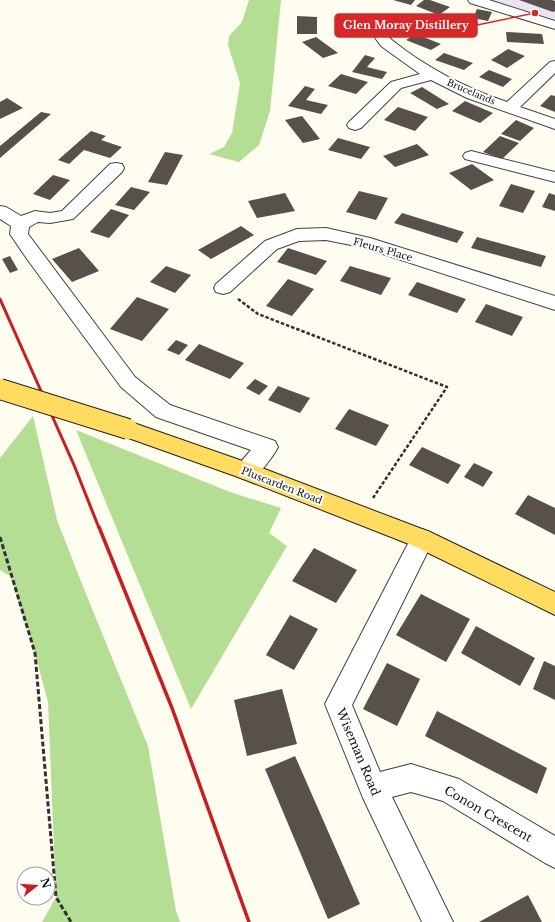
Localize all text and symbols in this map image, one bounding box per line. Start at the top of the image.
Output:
callout: Glen Moray Distillery [335,14,477,37]
text: Glen Moray Distillery [343,18,470,32]
street label: Brucelands [445,76,497,107]
street label: Fleurs Place [352,235,414,264]
street label: Pluscarden Road [239,464,324,507]
street label: Wiseman Road [333,705,384,798]
street label: Conon Crescent [442,782,535,845]
north arrow [16,866,56,906]
text: N [37,876,54,891]

